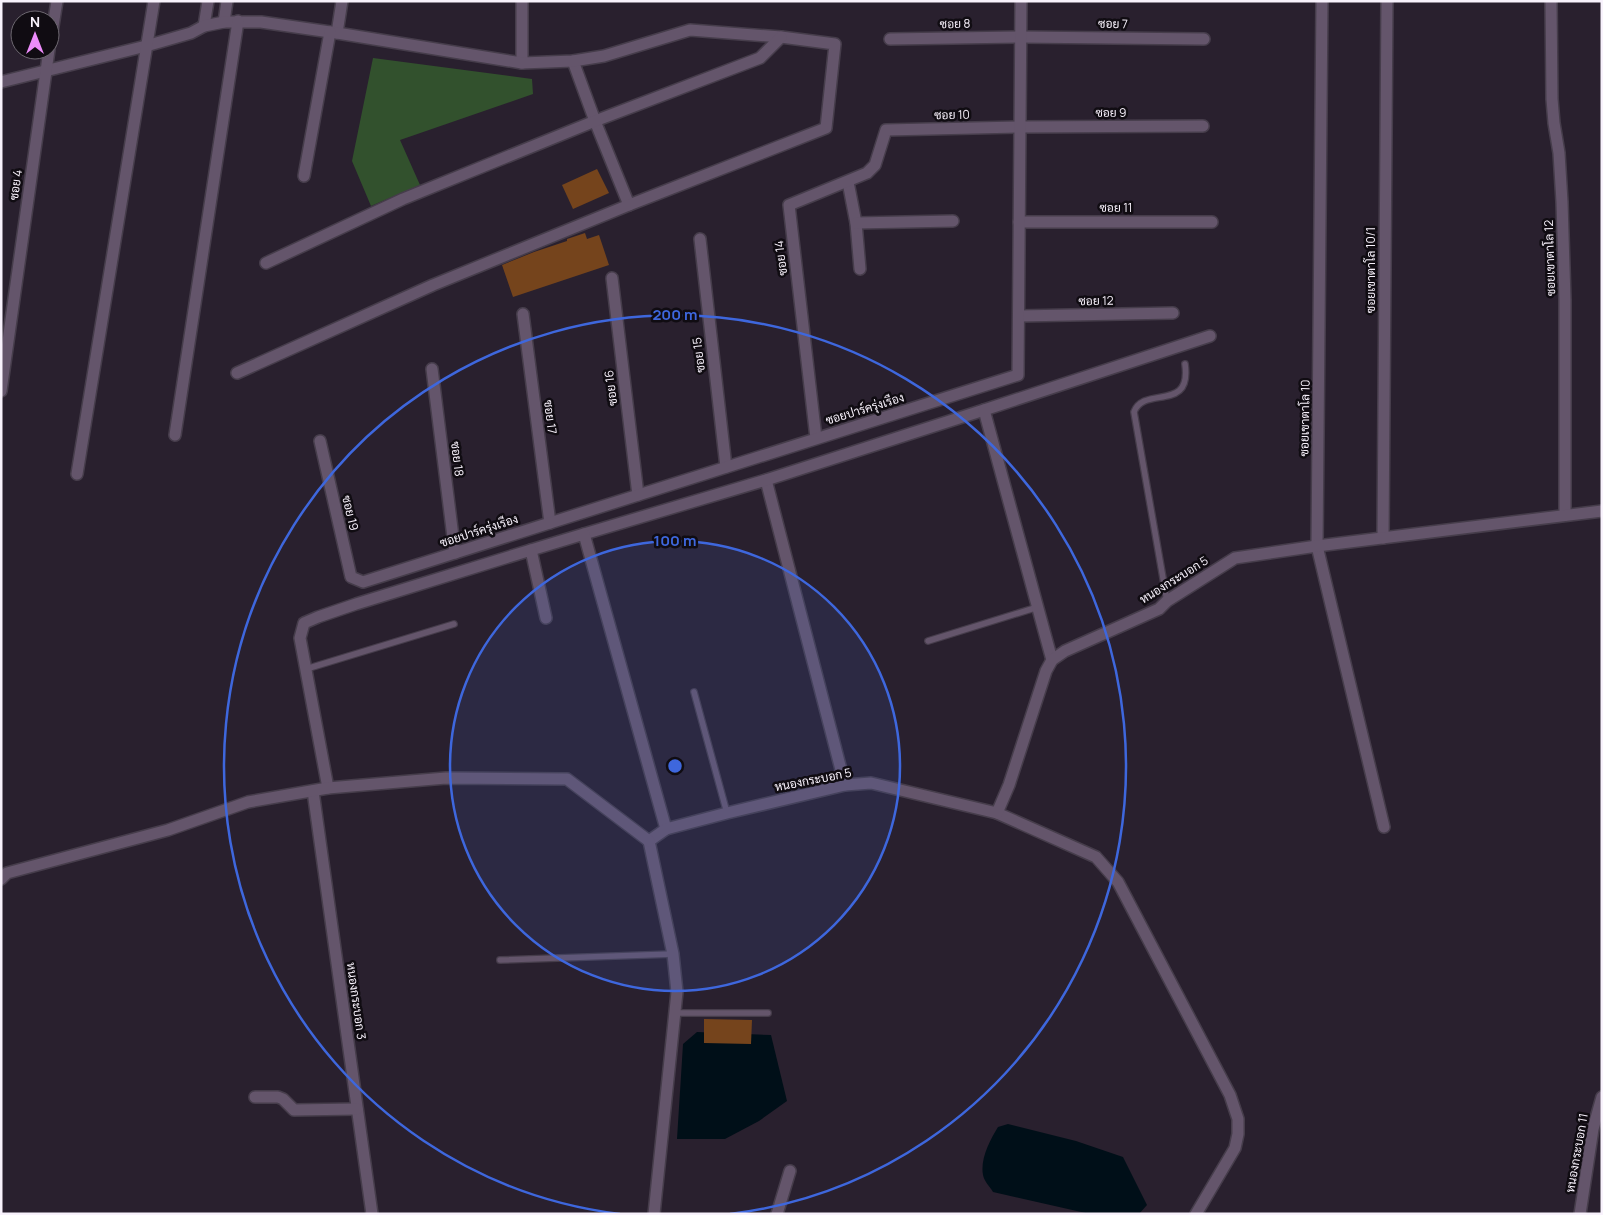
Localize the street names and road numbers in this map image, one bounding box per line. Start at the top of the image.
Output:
street label: ซอย 8 [940,15,971,32]
street label: ซอย 7 [1098,15,1128,32]
street label: ซอย 9 [1095,104,1127,121]
street label: ซอย 10 [934,106,970,123]
street label: ซอย 4 [5,169,26,201]
street label: ซอย 11 [1099,199,1133,216]
street label: ซอยเขาตาโล 12 [1540,219,1559,297]
street label: ซอยเขาตาโล 10/1 [1362,227,1379,313]
street label: ซอย 14 [770,239,791,277]
street label: ซอย 12 [1078,292,1114,309]
street label: ซอย 15 [688,336,709,374]
street label: ซอย 16 [600,369,621,407]
street label: ซอยเขาตาโล 10 [1295,379,1314,457]
street label: ซอยปาร์ครุ่งเรือง [823,389,907,429]
street label: ซอย 17 [540,399,561,435]
street label: ซอย 18 [447,440,468,478]
street label: ซอย 19 [338,494,363,532]
street label: ซอยปาร์ครุ่งเรือง [438,510,520,552]
street label: หนองกระบอก 5 [1136,552,1211,607]
street label: หนองกระบอก 5 [773,764,853,795]
street label: หนองกระบอก 3 [343,961,370,1041]
street label: หนองกระบอก 11 [1561,1112,1592,1194]

